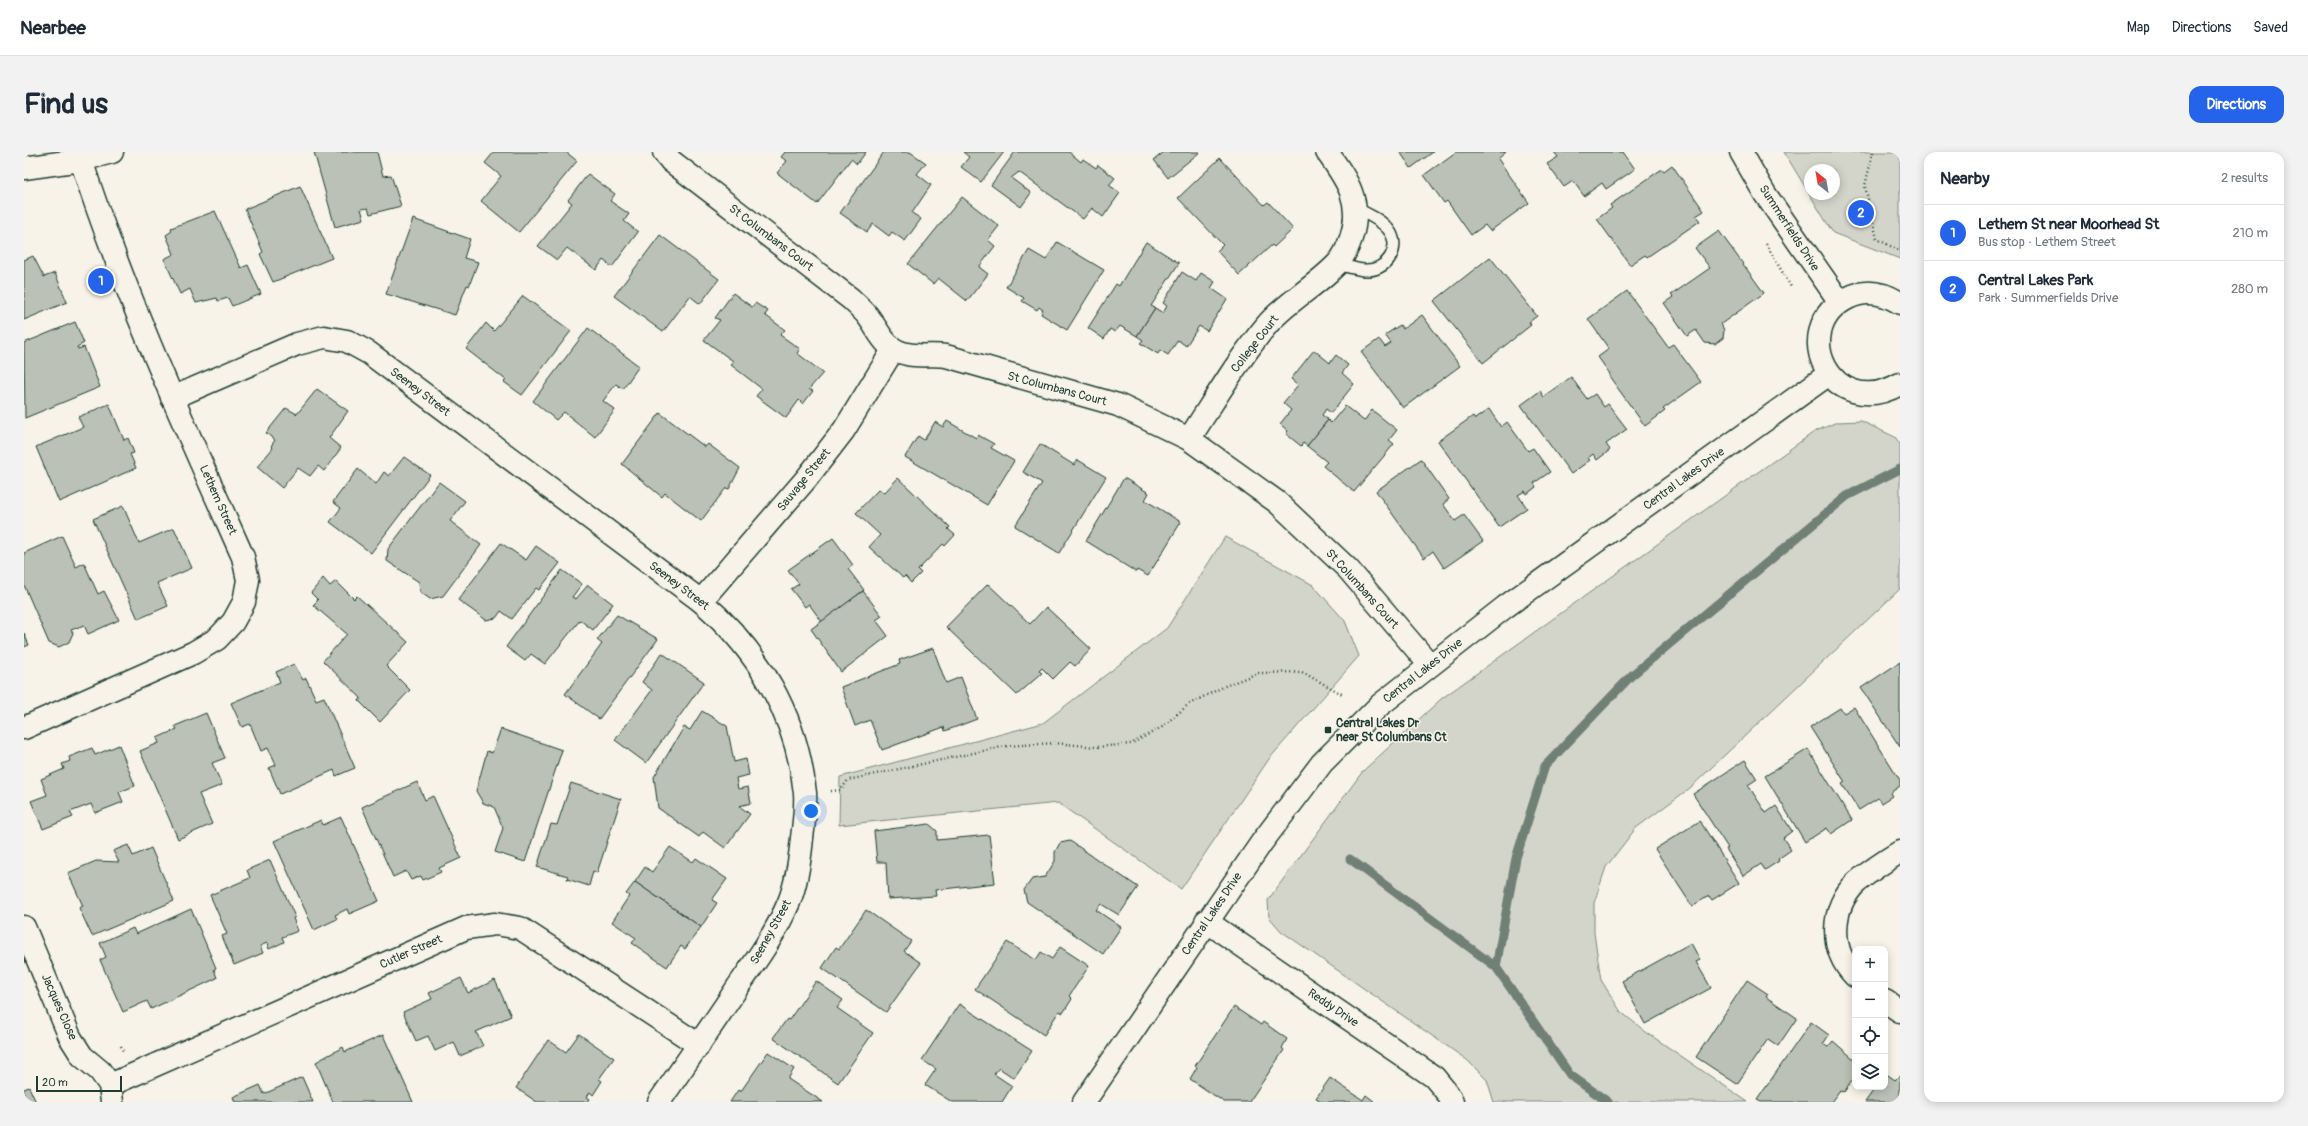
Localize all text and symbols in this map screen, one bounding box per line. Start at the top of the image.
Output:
text: Nearbee [20,16,86,40]
text: Map [2127,19,2150,36]
text: Directions [2172,19,2231,36]
text: Saved [2253,19,2288,36]
button: Directions [2189,86,2284,123]
text: Find us [24,87,108,122]
north arrow [1804,164,1840,200]
text: Nearby [1940,168,1989,189]
text: 2 results [2221,170,2268,186]
street label: Summerfields Drive [1756,182,1822,274]
pin: 2 [1848,198,1874,228]
street label: St Columbans Court [726,201,816,275]
text: Lethem St near Moorhead St [1978,215,2159,234]
text: 1 [1950,225,1956,241]
text: 210 m [2232,225,2268,241]
text: Bus stop · Lethem Street [1978,234,2116,250]
pin: 1 [88,266,114,296]
text: Central Lakes Park [1978,271,2093,290]
text: 2 [1949,281,1957,297]
text: 280 m [2231,281,2268,297]
text: Park · Summerfields Drive [1978,290,2118,306]
street label: College Court [1228,312,1282,376]
street label: Seeney Street [387,364,453,420]
street label: St Columbans Court [1006,369,1108,410]
street label: Central Lakes Drive [1640,444,1728,514]
street label: Sauvage Street [774,445,834,514]
street label: Lethem Street [196,463,240,537]
street label: St Columbans Court [1322,546,1402,632]
street label: Seeney Street [646,558,712,614]
street label: Central Lakes Drive [1380,635,1466,707]
place label: Central Lakes Dr near St Columbans Ct [1336,716,1448,745]
marker: Central Lakes Dr near St Columbans Ct [1323,725,1333,735]
your location [801,801,821,821]
street label: Central Lakes Drive [1179,870,1245,958]
street label: Seeney Street [747,897,795,967]
street label: Cutler Street [378,932,445,972]
map controls [1852,946,1888,1090]
button: + [1852,946,1888,982]
street label: Jacques Close [38,972,80,1043]
button: − [1852,982,1888,1018]
street label: Reddy Drive [1305,986,1361,1030]
button: locate [1852,1018,1888,1054]
button: layers [1852,1054,1888,1090]
scale bar [36,1074,122,1093]
text: 20 m [42,1076,68,1089]

